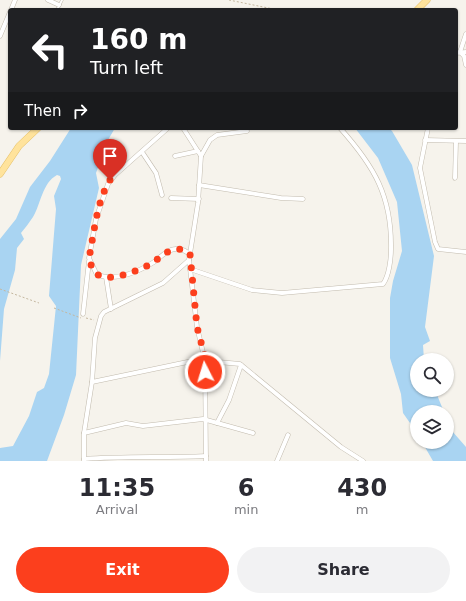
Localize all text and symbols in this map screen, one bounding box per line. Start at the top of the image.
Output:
text: 160 m [90,23,187,56]
icon: left [24,24,76,76]
text: Turn left [90,57,163,78]
icon: right [69,100,91,122]
text: Then [24,102,61,120]
pin [93,139,127,180]
icon: arrive [99,145,121,167]
position arrow [184,351,226,393]
map controls [410,353,454,449]
button: search [410,353,454,397]
button: layers [410,405,454,449]
text: 11:35 [79,474,155,502]
text: 6 [238,474,254,502]
text: 430 [337,474,387,502]
text: Arrival [96,502,138,517]
text: min [234,502,258,517]
text: m [356,502,369,517]
button: Exit [16,547,229,593]
button: Share [237,547,450,593]

